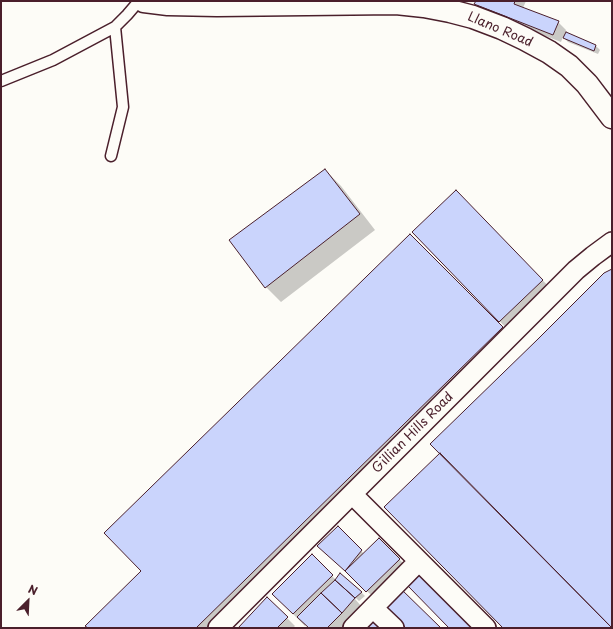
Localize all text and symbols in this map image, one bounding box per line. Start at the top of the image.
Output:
street label: Llano Road [465,9,535,51]
street label: Gillian Hills Road [369,389,457,477]
text: N [26,580,41,599]
north arrow [8,581,48,621]

